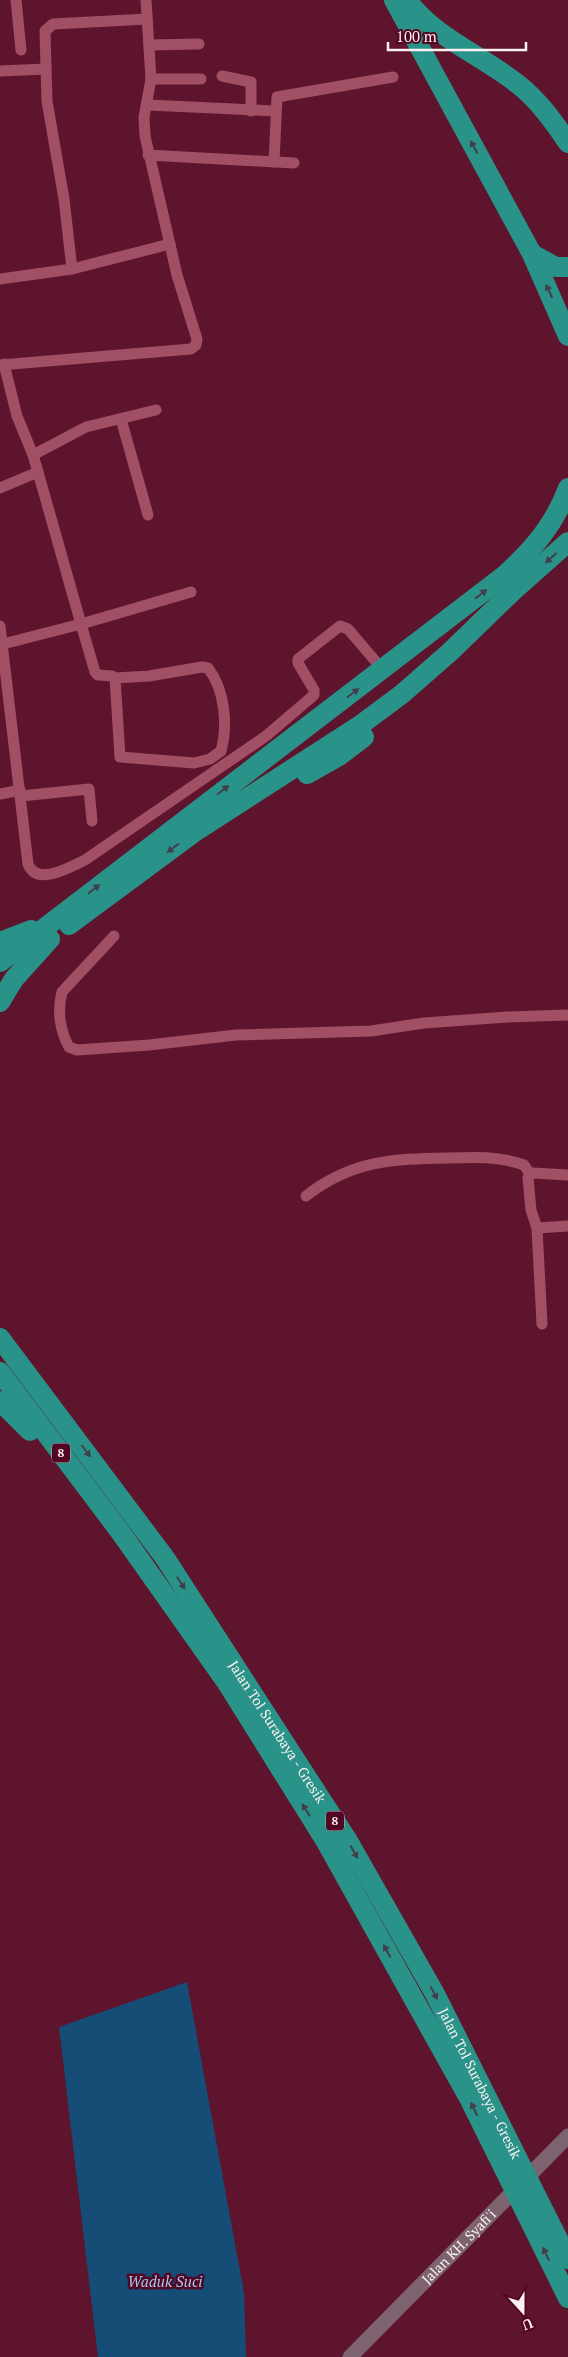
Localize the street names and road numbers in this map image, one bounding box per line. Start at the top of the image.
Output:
road number: 8 [52,1444,70,1462]
street label: Jalan Tol Surabaya - Gresik [225,1657,331,1807]
road number: 8 [326,1812,344,1830]
street label: Jalan Tol Surabaya - Gresik [435,2005,526,2162]
street label: Jalan KH. Syafi'i [417,2205,500,2288]

